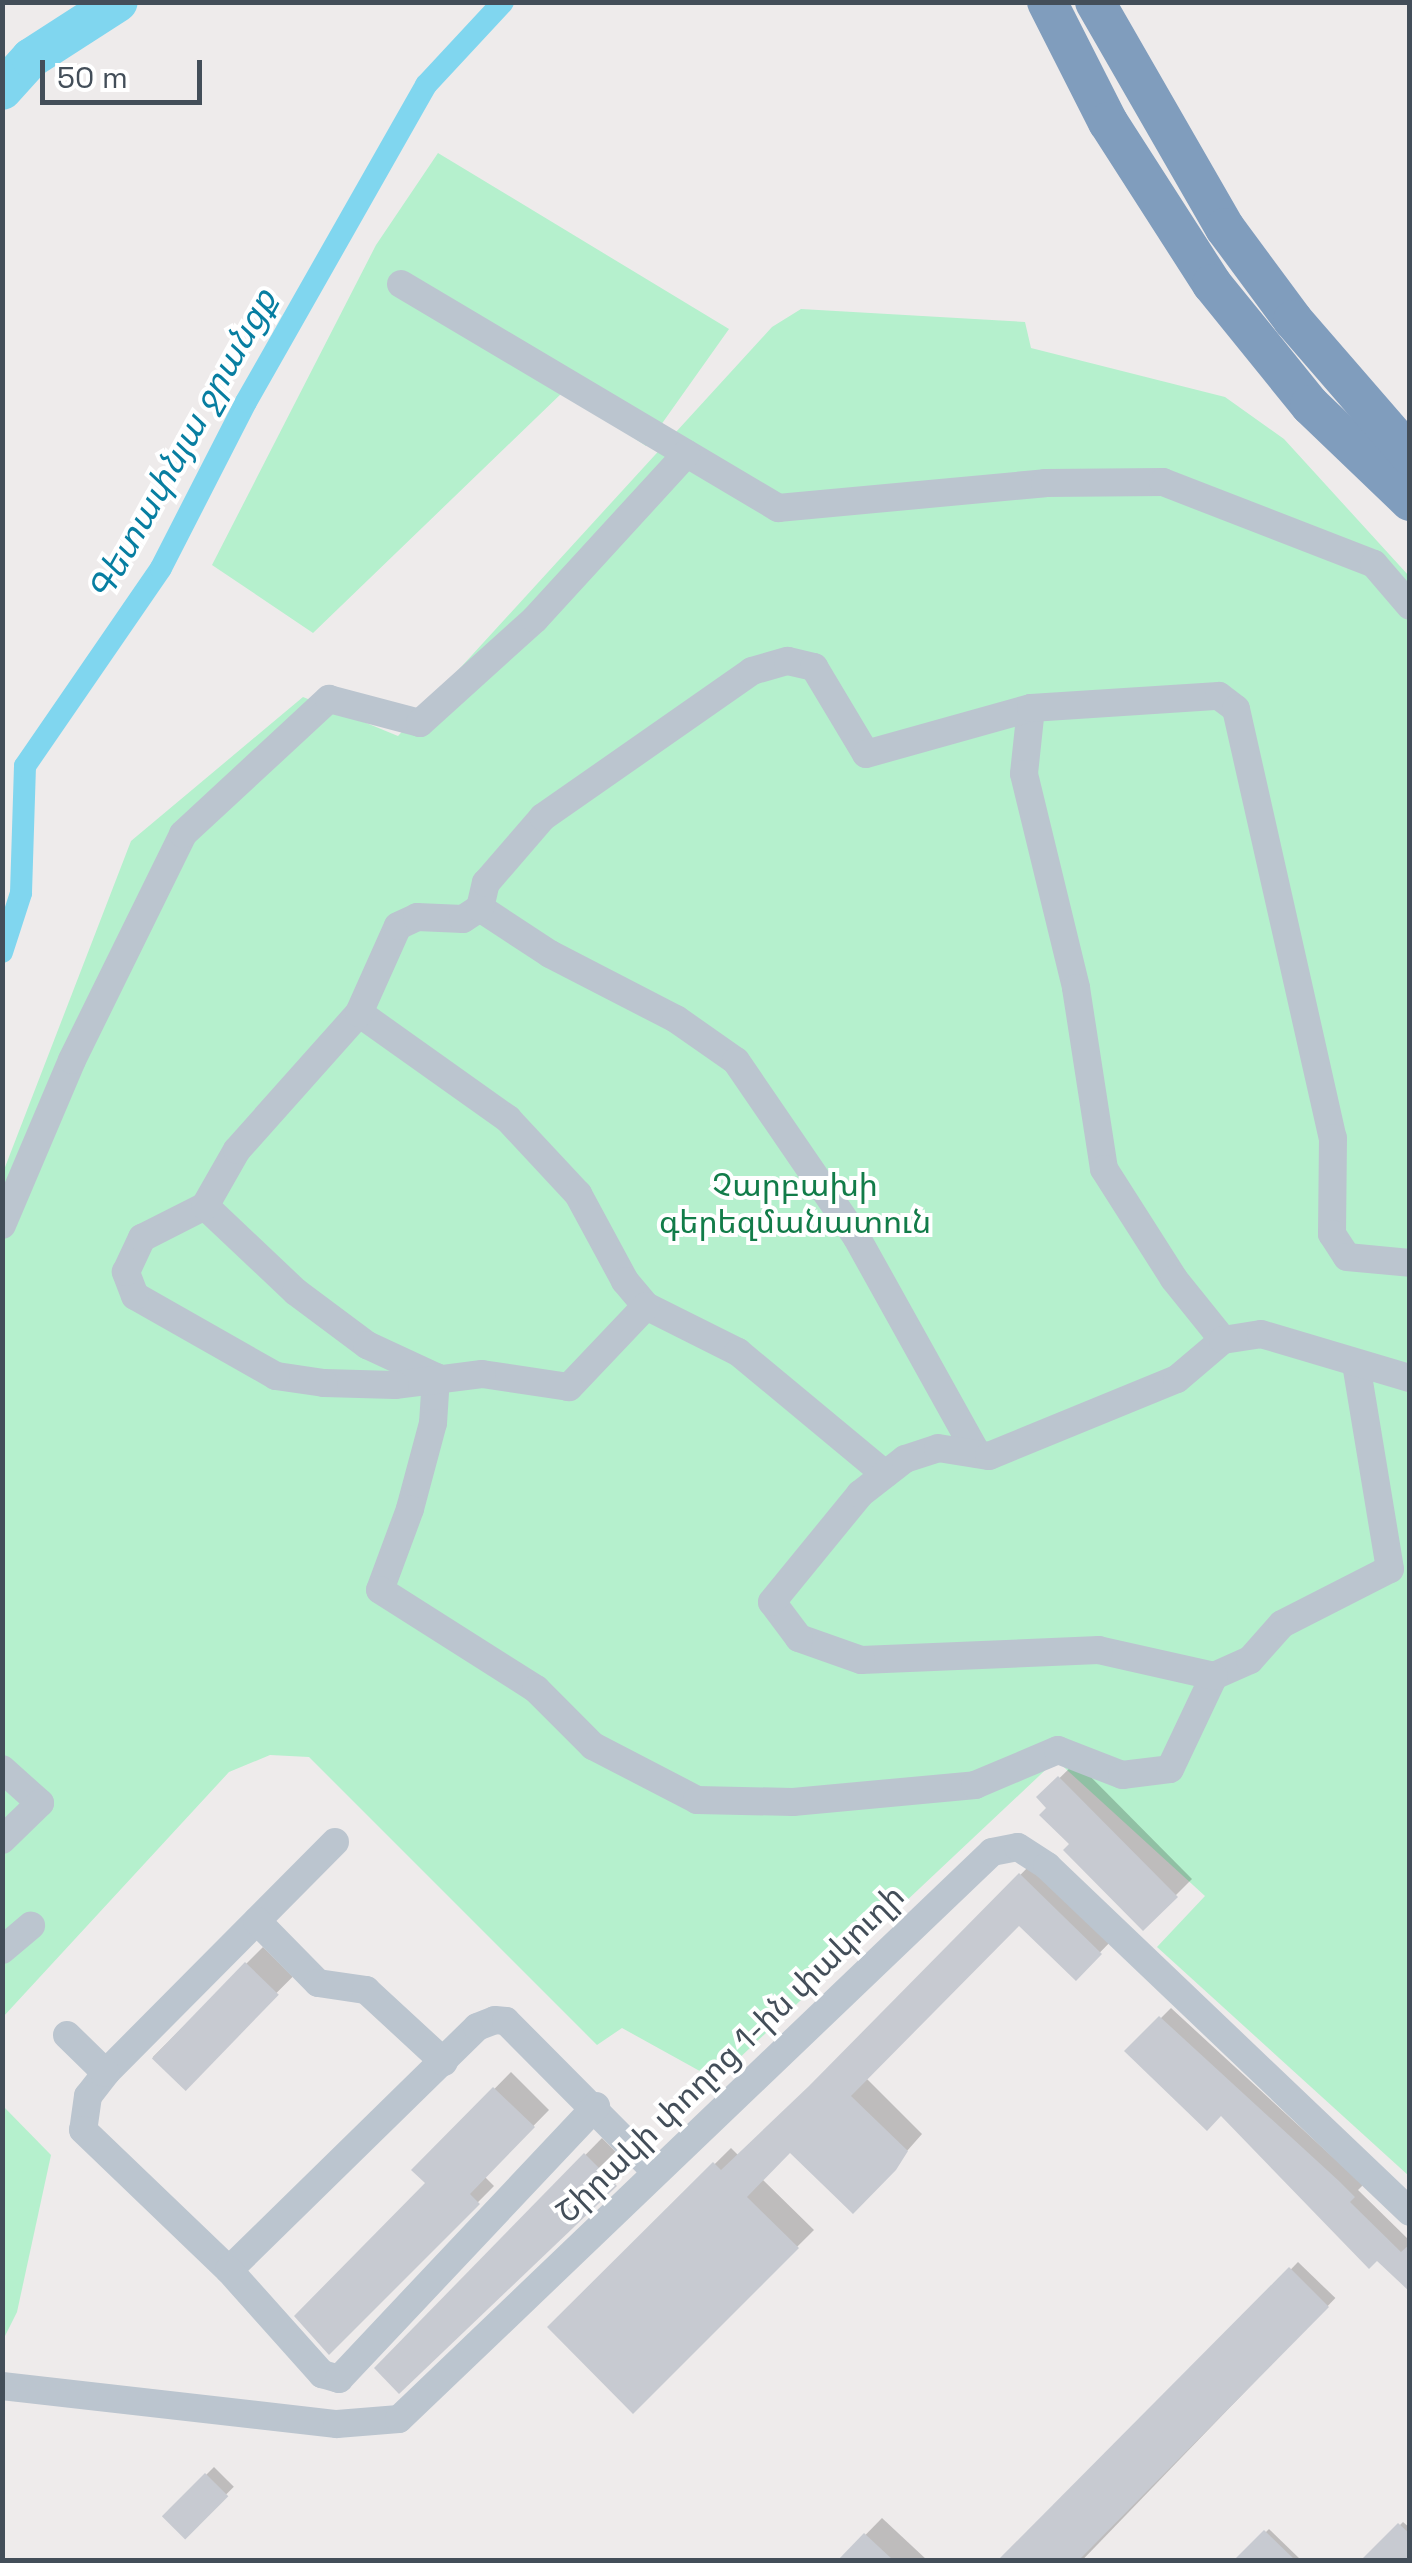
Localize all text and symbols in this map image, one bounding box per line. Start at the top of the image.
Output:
scale bar [45,40,208,102]
text: 50 m [57,58,128,97]
water label: Գետափնյա ջրանցք [79,282,285,608]
park label: Չարբախի գերեզմանատուն [659,1167,931,1242]
street label: Շիրակի փողոց 1-ին փակուղի [548,1877,912,2231]

